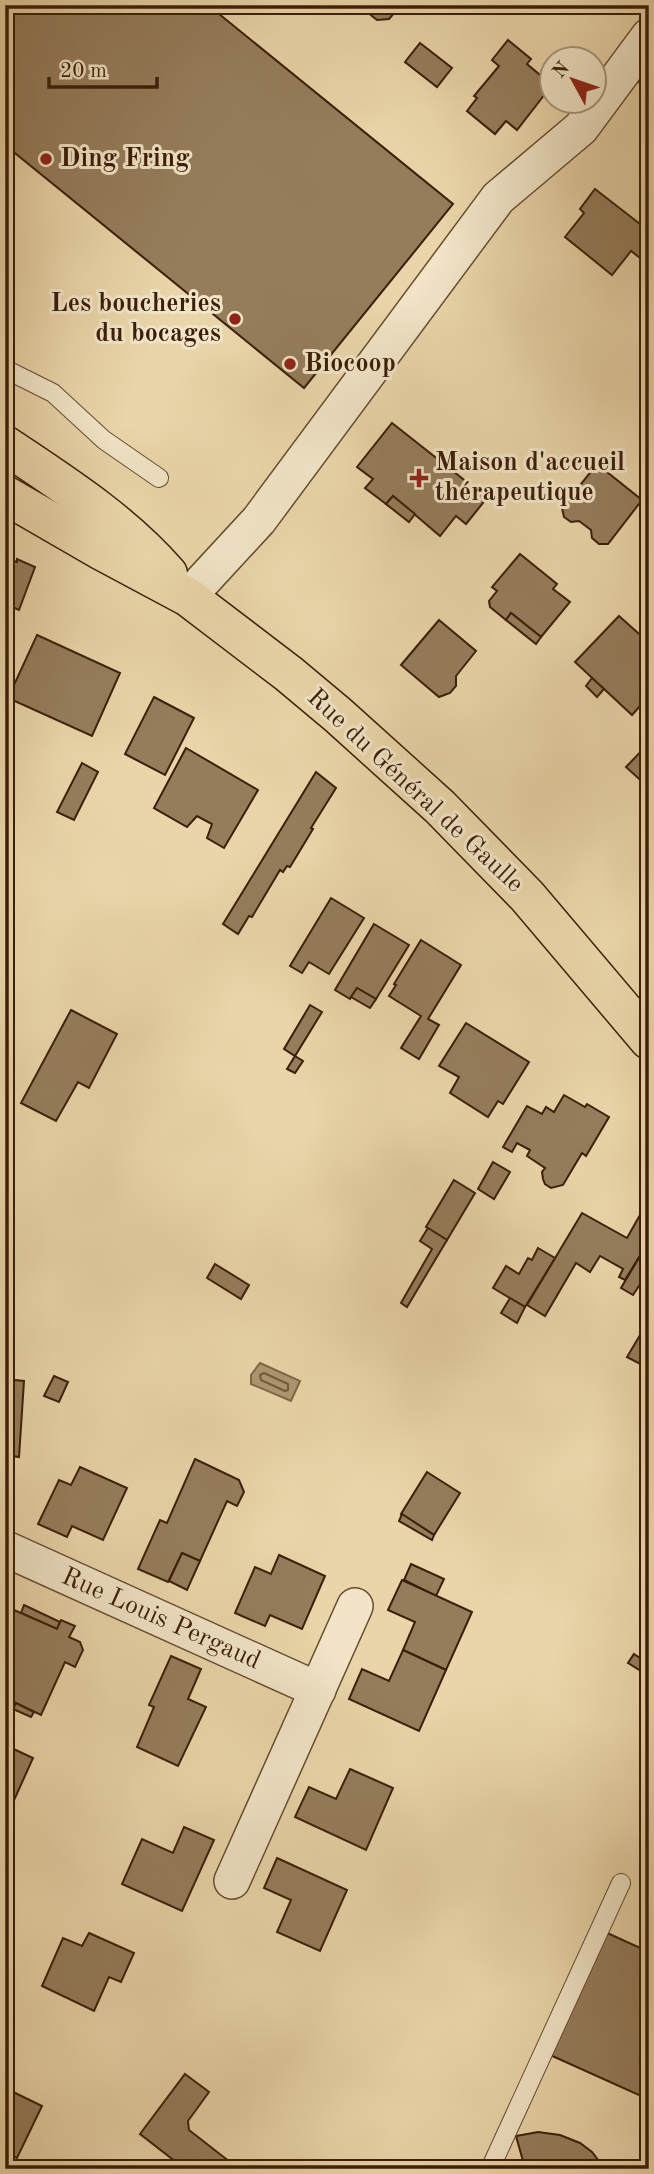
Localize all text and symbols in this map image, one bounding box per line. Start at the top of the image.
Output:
scale bar [49,46,158,90]
north arrow [538,46,608,116]
text: N [550,59,574,82]
text: 20 m [60,61,107,82]
place label: Ding Fring [60,146,190,172]
marker: Ding Fring [38,151,54,167]
place label: Les boucheries du bocages [50,291,221,347]
marker: Les boucheries du bocages [227,311,243,327]
place label: Biocoop [304,351,396,377]
marker: Biocoop [282,356,298,372]
place label: Maison d'accueil thérapeutique [435,450,625,506]
marker: Maison d'accueil thérapeutique [409,468,429,488]
street label: Rue du Général de Gaulle [302,684,528,898]
street label: Rue Louis Pergaud [58,1563,264,1675]

